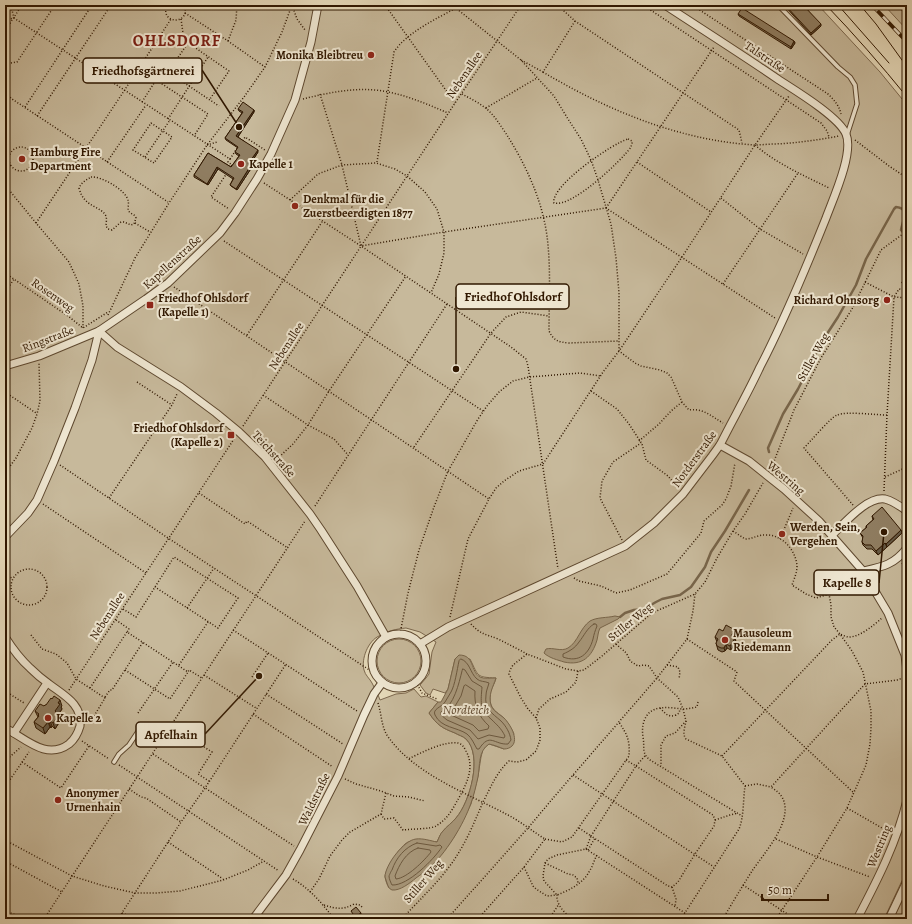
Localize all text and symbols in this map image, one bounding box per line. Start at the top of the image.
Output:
district label: OHLSDORF [133,30,221,52]
street label: Talstraße [742,38,788,76]
place label: Monika Bleibtreu [276,47,363,63]
street label: Nebenallee [442,48,486,102]
marker: Monika Bleibtreu [366,50,376,60]
callout: Friedhofsgärtnerei [83,58,202,83]
text: Friedhofsgärtnerei [92,62,195,79]
place label: Hamburg Fire Department [30,144,101,174]
marker: Hamburg Fire Department [17,154,27,164]
place label: Kapelle 1 [249,156,293,172]
marker: Kapelle 1 [236,159,246,169]
place label: Denkmal für die Zuerstbeerdigten 1877 [303,191,413,221]
marker: Denkmal für die Zuerstbeerdigten 1877 [290,201,300,211]
street label: Kapellenstraße [139,231,205,293]
street label: Rosenweg [28,274,78,316]
callout: Friedhof Ohlsdorf [456,284,569,309]
text: Friedhof Ohlsdorf [464,288,564,305]
place label: Friedhof Ohlsdorf (Kapelle 1) [158,290,250,320]
place label: Richard Ohnsorg [794,292,880,308]
marker: Richard Ohnsorg [882,295,892,305]
marker: Friedhof Ohlsdorf (Kapelle 1) [145,300,155,310]
street label: Nebenallee [265,319,307,373]
street label: Ringstraße [20,322,76,356]
street label: Stiller Weg [793,330,833,384]
place label: Friedhof Ohlsdorf (Kapelle 2) [133,420,225,450]
street label: Teichstraße [249,427,299,481]
street label: Norderstraße [668,427,720,491]
marker: Friedhof Ohlsdorf (Kapelle 2) [226,430,236,440]
street label: Westring [763,457,808,499]
place label: Werden, Sein, Vergehen [789,519,860,549]
marker: Werden, Sein, Vergehen [777,529,787,539]
callout: Kapelle 8 [814,570,879,595]
text: Kapelle 8 [823,574,871,591]
street label: Nebenallee [86,589,128,643]
street label: Stiller Weg [604,599,656,645]
place label: Mausoleum Riedemann [733,625,792,655]
marker: Mausoleum Riedemann [720,635,730,645]
water label: Nordteich [443,701,489,718]
place label: Kapelle 2 [56,710,101,726]
marker: Kapelle 2 [43,713,53,723]
callout: Apfelhain [136,722,205,747]
text: Apfelhain [144,726,198,743]
street label: Waldstraße [294,770,334,829]
place label: Anonymer Urnenhain [65,785,120,815]
marker: Anonymer Urnenhain [53,795,63,805]
street label: Westring [863,822,895,871]
street label: Stiller Weg [399,856,447,906]
scale bar [762,876,828,902]
text: 50 m [768,882,792,898]

